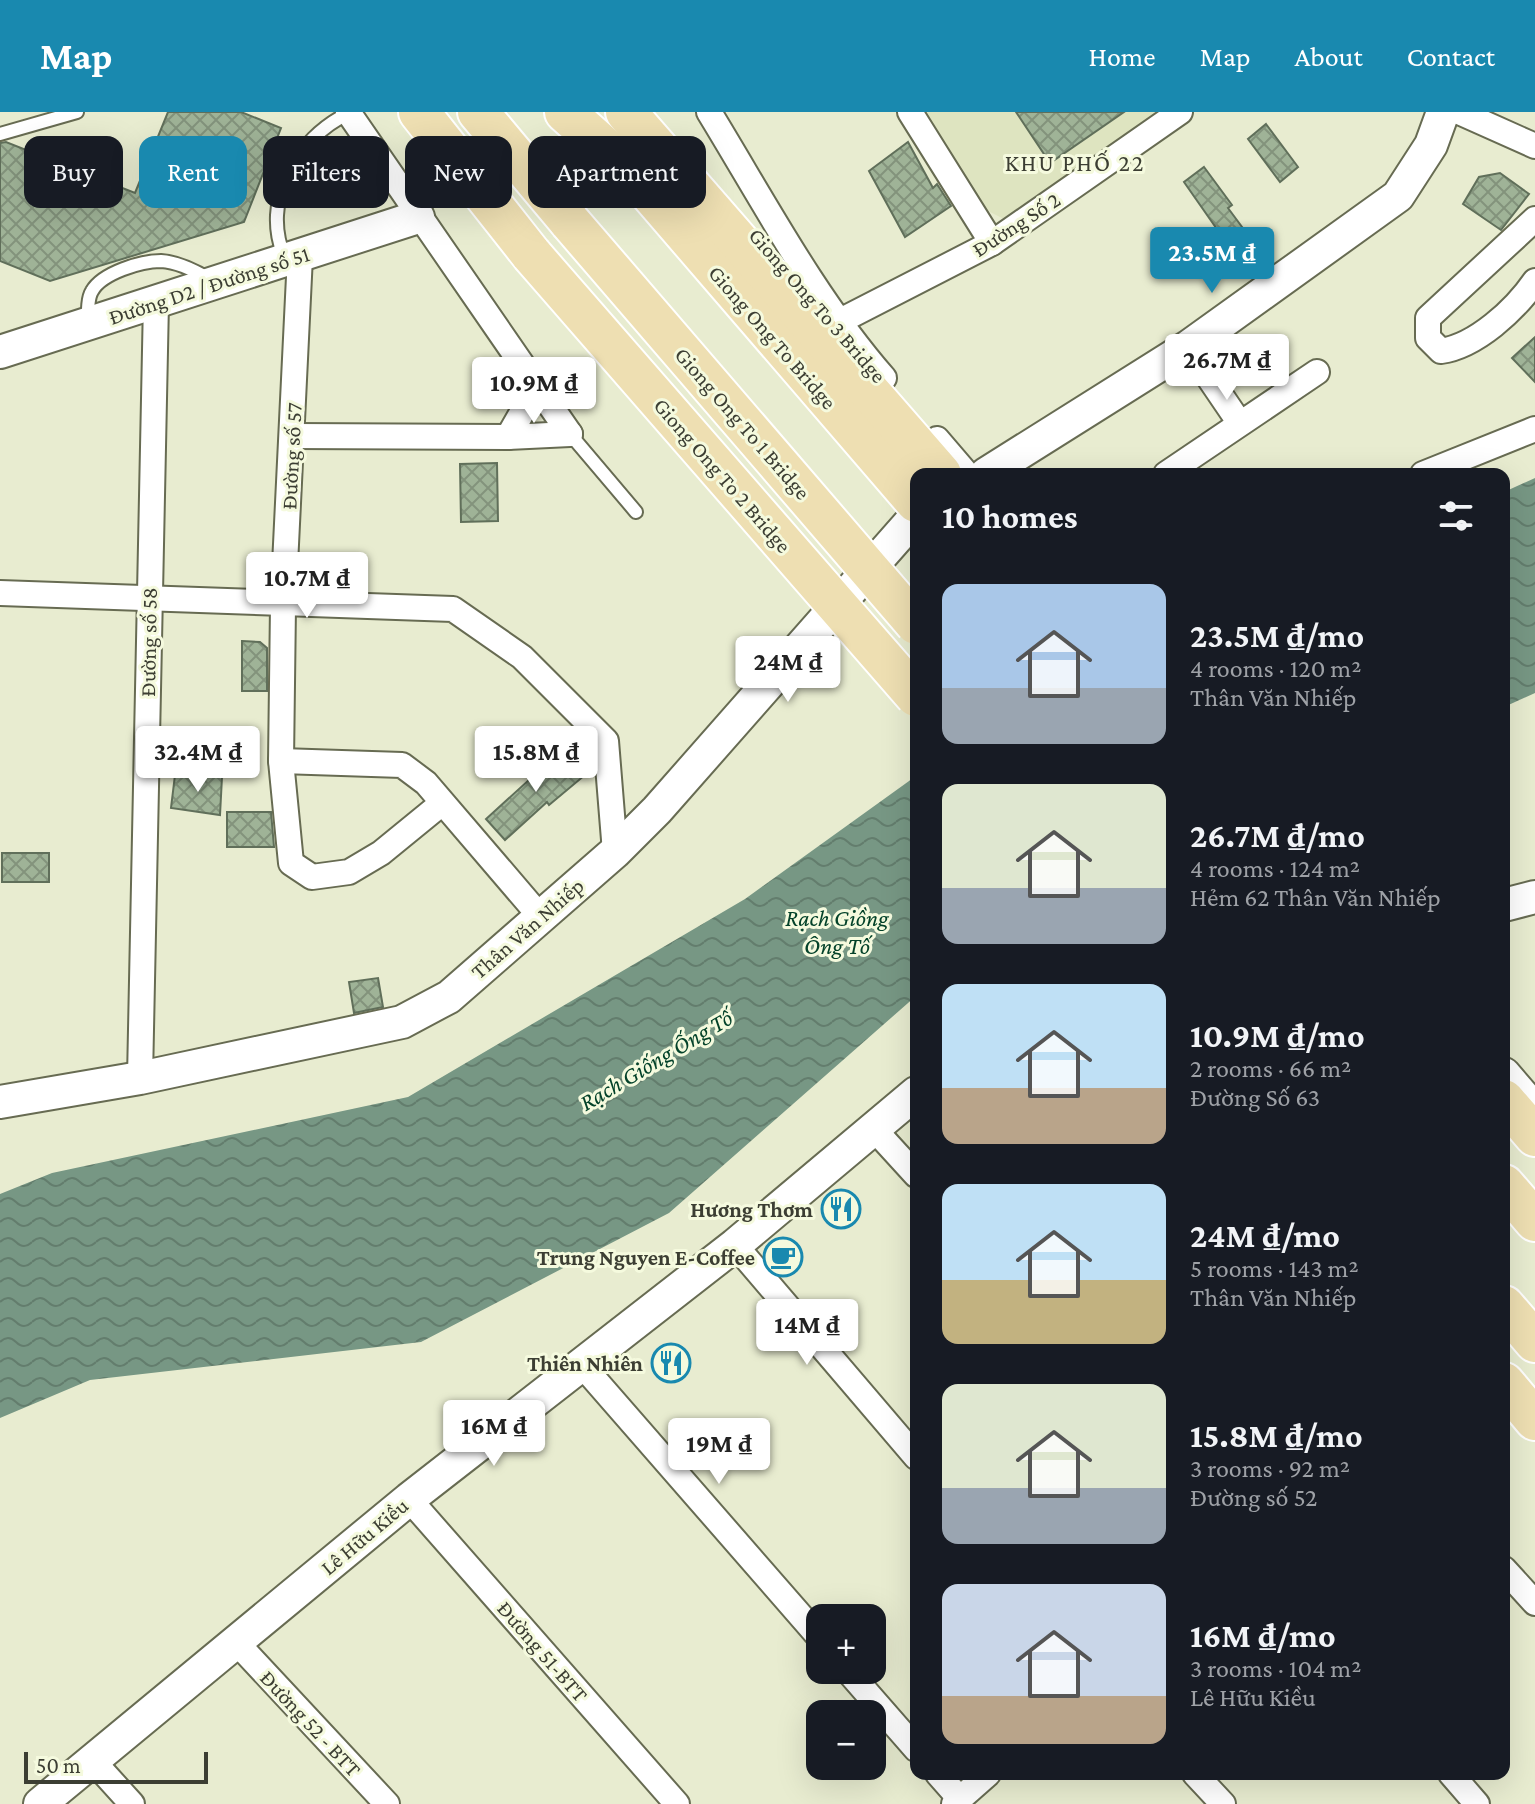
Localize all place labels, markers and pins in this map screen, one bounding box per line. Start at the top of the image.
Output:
pin: 23.5M ₫ [1138,227,1286,295]
pin: 26.7M ₫ [1153,334,1301,402]
pin: 10.9M ₫ [460,357,608,425]
pin: 10.7M ₫ [233,552,381,620]
pin: 24M ₫ [732,636,844,704]
pin: 32.4M ₫ [124,726,272,794]
pin: 15.8M ₫ [462,726,610,794]
restaurant icon: Hương Thơm [820,1188,862,1230]
place label: Hương Thơm [690,1197,813,1222]
cafe icon: Trung Nguyen E-Coffee [762,1236,804,1278]
place label: Trung Nguyen E-Coffee [537,1245,755,1270]
pin: 14M ₫ [751,1299,863,1367]
restaurant icon: Thiên Nhiên [650,1342,692,1384]
place label: Thiên Nhiên [527,1351,643,1376]
pin: 16M ₫ [438,1400,550,1468]
pin: 19M ₫ [663,1418,775,1486]

